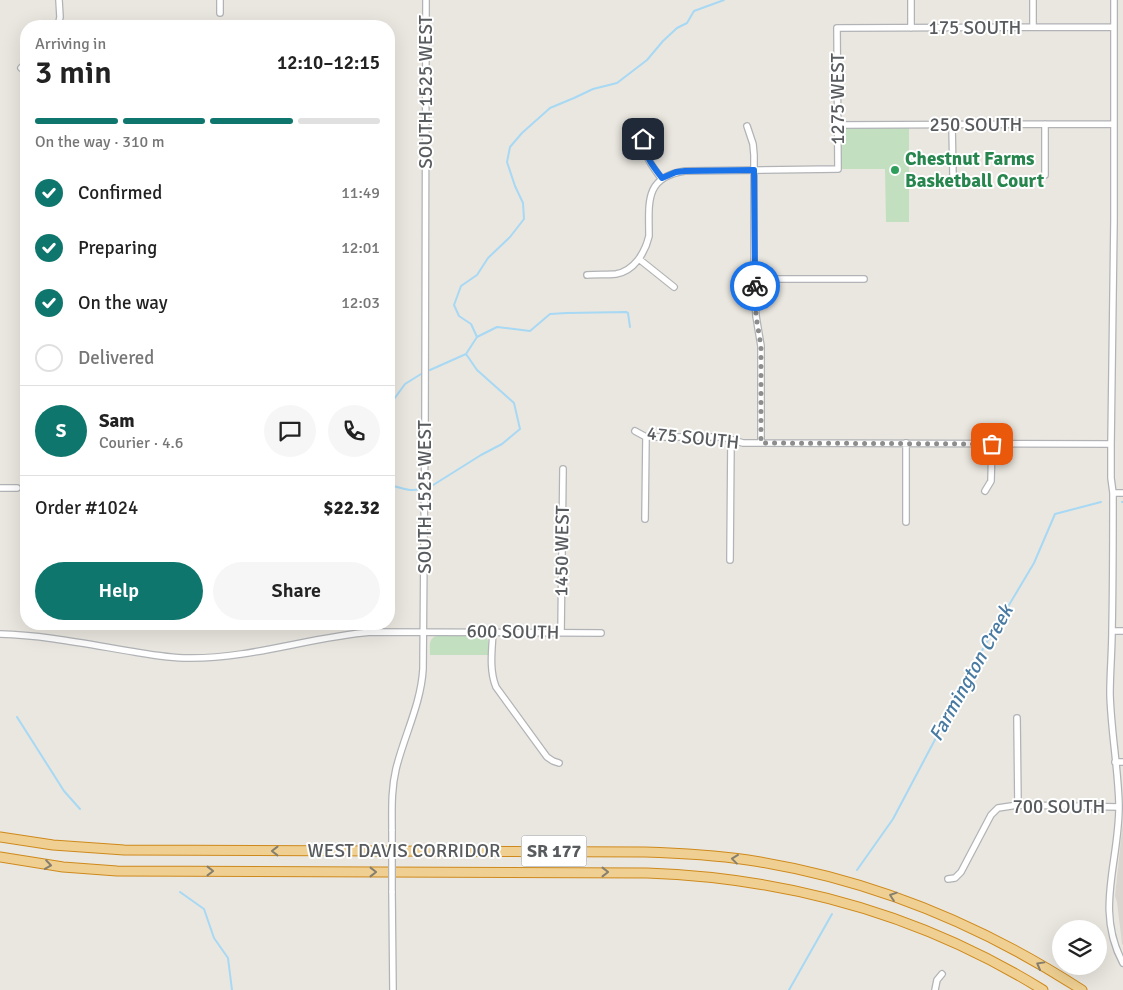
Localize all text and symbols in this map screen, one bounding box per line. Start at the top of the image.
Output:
street label: SOUTH 1525 WEST [414,15,438,169]
street label: 175 SOUTH [929,16,1021,40]
text: Arriving in [35,34,106,54]
text: 12:10–12:15 [277,51,380,75]
text: 3 min [35,53,112,92]
street label: 1275 WEST [826,53,850,145]
street label: 250 SOUTH [930,113,1022,137]
pin [622,118,664,160]
icon: home [629,125,657,153]
text: On the way · 310 m [35,132,165,152]
place label: Chestnut Farms Basketball Court [905,147,1044,193]
marker: Chestnut Farms Basketball Court [889,164,901,176]
icon: check [35,179,63,207]
text: Confirmed [78,181,162,205]
text: 11:49 [341,183,380,203]
icon: check [35,234,63,262]
text: Preparing [78,236,157,260]
text: 12:01 [341,238,380,258]
courier [730,261,780,311]
icon: bike [741,272,769,300]
icon: check [35,289,63,317]
text: On the way [78,291,168,315]
text: 12:03 [341,293,380,313]
text: Delivered [78,346,154,370]
button: chat [264,405,316,457]
button: phone [328,405,380,457]
text: Sam [99,409,135,433]
text: S [56,419,66,443]
street label: SOUTH 1525 WEST [413,420,437,574]
street label: 475 SOUTH [646,421,740,455]
pin [971,423,1013,465]
icon: bag [978,430,1006,458]
text: Courier · 4.6 [99,433,183,453]
text: Order #1024 [35,496,138,520]
text: $22.32 [323,496,380,520]
street label: 1450 WEST [549,504,575,597]
button: Help [35,562,203,620]
button: Share [213,562,380,620]
water label: Farmington Creek [923,599,1020,745]
street label: 600 SOUTH [466,619,560,645]
street label: 700 SOUTH [1013,795,1105,819]
road number: SR 177 [522,836,586,866]
street label: WEST DAVIS CORRIDOR [308,839,500,863]
one-way arrow [271,846,279,856]
one-way arrow [731,854,739,864]
one-way arrow [44,859,52,870]
one-way arrow [207,866,215,876]
one-way arrow [370,867,377,877]
one-way arrow [602,867,610,877]
one-way arrow [889,892,898,902]
map controls [1052,920,1107,975]
button: layers [1052,920,1107,975]
one-way arrow [1036,961,1045,971]

